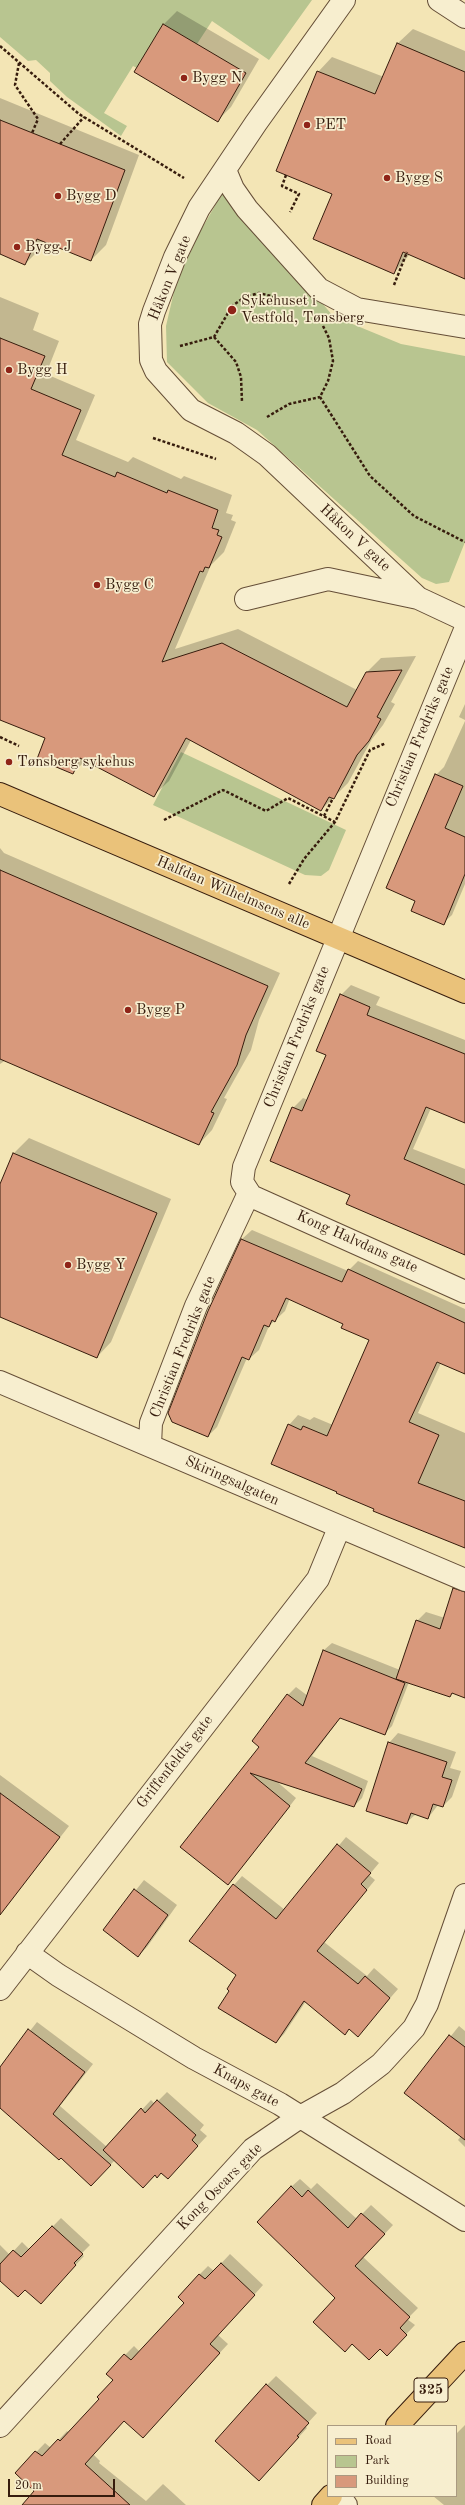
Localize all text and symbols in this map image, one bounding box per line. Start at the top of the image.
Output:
place label: Bygg N [192,69,242,87]
marker: Bygg N [179,73,189,83]
place label: PET [315,116,346,134]
marker: PET [302,120,312,130]
place label: Bygg S [395,169,443,187]
marker: Bygg S [382,173,392,183]
place label: Bygg D [66,187,116,205]
marker: Bygg D [53,191,63,201]
street label: Håkon V gate [145,233,195,323]
place label: Bygg J [25,238,72,256]
marker: Bygg J [12,242,22,252]
place label: Sykehuset i Vestfold, Tønsberg [241,292,364,327]
marker: Sykehuset i Vestfold, Tønsberg [226,304,238,316]
place label: Bygg H [17,361,68,379]
marker: Bygg H [4,365,14,375]
street label: Håkon V gate [316,501,394,575]
place label: Bygg C [105,576,154,594]
marker: Bygg C [92,580,102,590]
street label: Christian Fredriks gate [382,664,458,810]
place label: Tønsberg sykehus [17,753,135,771]
marker: Tønsberg sykehus [4,757,14,767]
street label: Halfdan Wilhelmsens alle [154,853,312,933]
street label: Christian Fredriks gate [260,963,334,1111]
place label: Bygg P [136,1001,185,1019]
marker: Bygg P [123,1005,133,1015]
street label: Kong Halvdans gate [293,1207,421,1277]
place label: Bygg Y [76,1256,126,1274]
marker: Bygg Y [63,1260,73,1270]
street label: Christian Fredriks gate [146,1273,220,1421]
street label: Skiringsalgaten [182,1452,282,1510]
street label: Griffenfeldts gate [133,1712,217,1812]
street label: Knaps gate [210,2060,282,2112]
street label: Kong Oscars gate [174,2140,266,2234]
road number: 325 [414,2378,448,2402]
legend [327,2425,457,2497]
text: Road [365,2435,392,2447]
text: Park [365,2455,390,2467]
scale bar [10,2471,117,2497]
text: Building [365,2475,409,2487]
text: 20 m [15,2480,42,2492]

